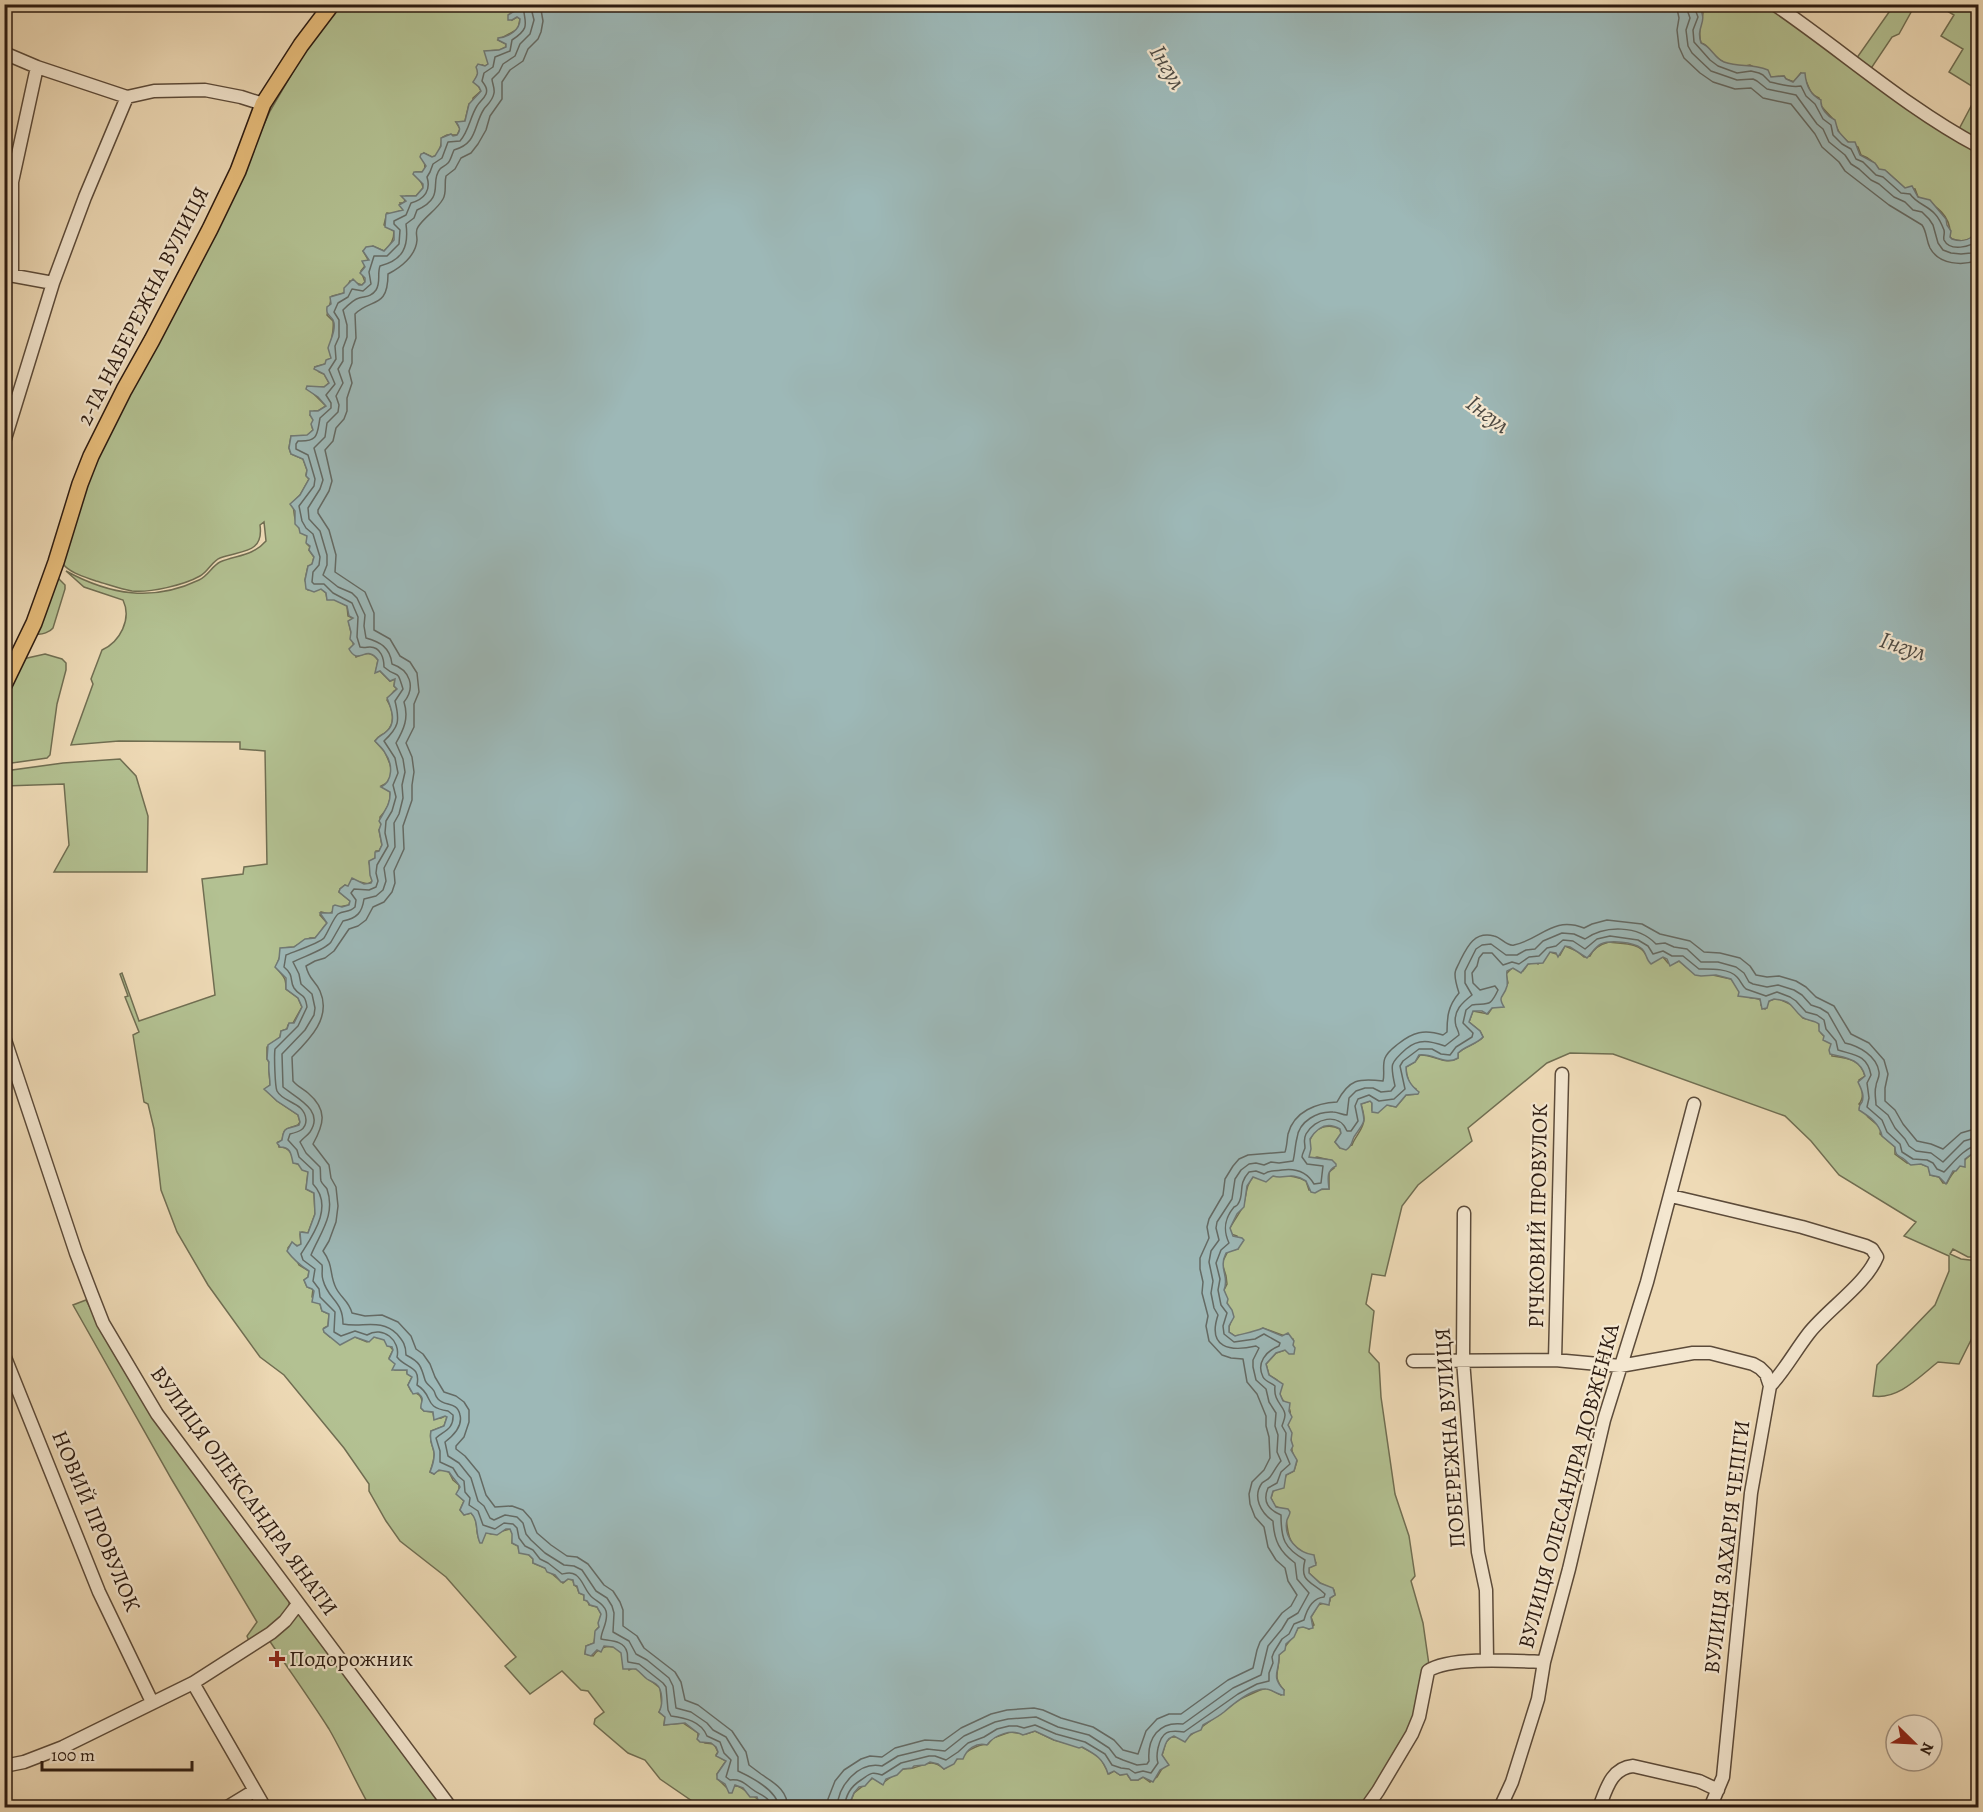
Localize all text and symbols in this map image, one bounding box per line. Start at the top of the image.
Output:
water label: Інгул [1142,39,1194,96]
street label: 2-ГА НАБЕРЕЖНА ВУЛИЦЯ [70,182,216,430]
water label: Інгул [1460,387,1517,441]
water label: Інгул [1876,624,1931,669]
street label: РІЧКОВИЙ ПРОВУЛОК [1521,1104,1555,1328]
street label: ВУЛИЦЯ ОЛЕСАНДРА ДОВЖЕНКА [1511,1319,1627,1652]
street label: ПОБЕРЕЖНА ВУЛИЦЯ [1427,1327,1473,1549]
street label: ВУЛИЦЯ ОЛЕКСАНДРА ЯНАТИ [143,1360,345,1622]
street label: ВУЛИЦЯ ЗАХАРІЯ ЧЕПІГИ [1697,1418,1757,1676]
street label: НОВИЙ ПРОВУЛОК [44,1426,148,1616]
place label: Подорожник [289,1644,413,1674]
marker: Подорожник [270,1652,284,1666]
north arrow [1884,1713,1944,1773]
scale bar [42,1734,192,1772]
text: N [1914,1739,1939,1759]
text: 100 m [51,1743,95,1767]

